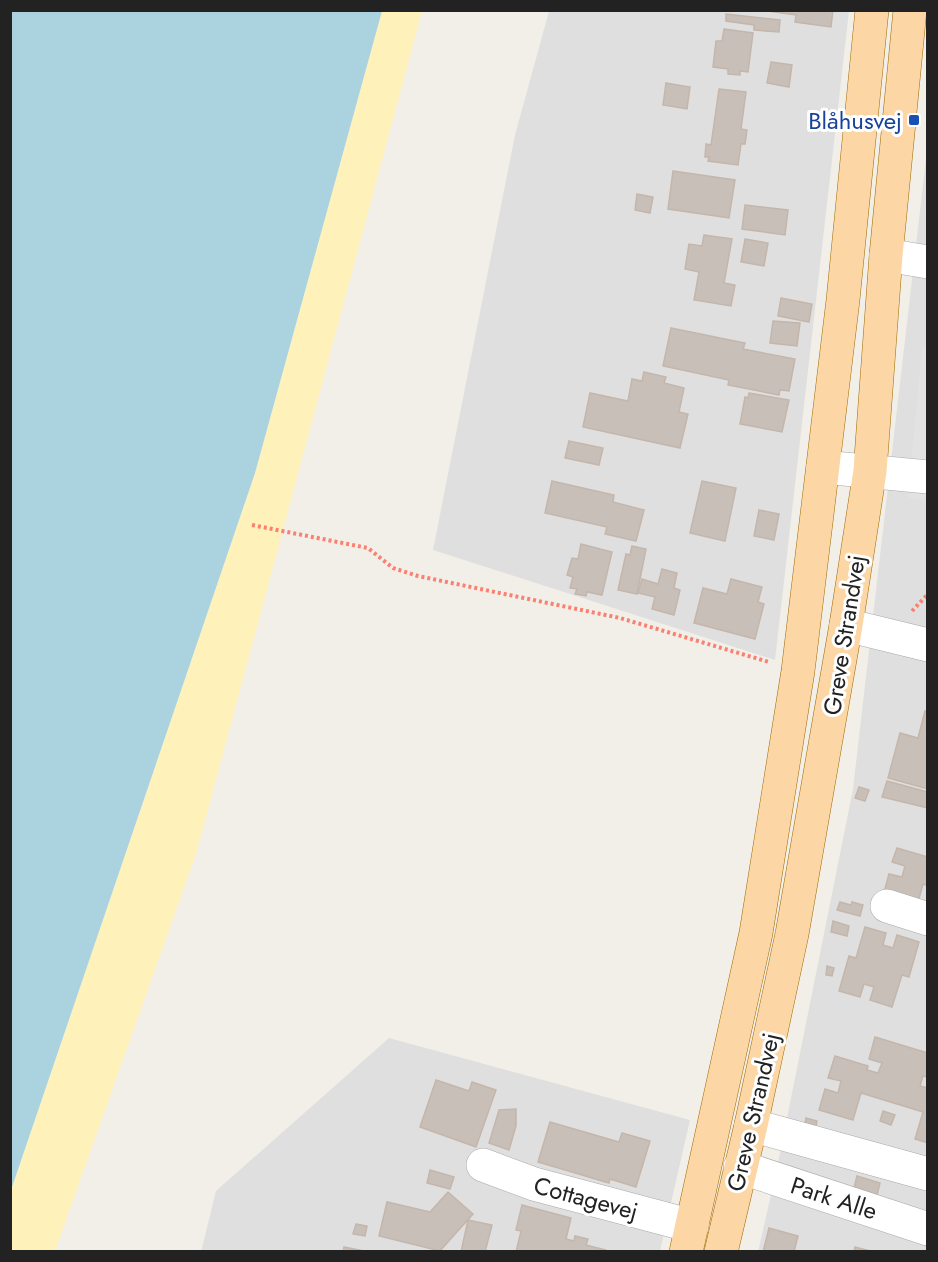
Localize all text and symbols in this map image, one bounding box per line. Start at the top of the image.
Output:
place label: Blåhusvej [808,103,902,138]
marker: Blåhusvej [907,113,921,127]
street label: Greve Strandvej [814,552,874,718]
street label: Greve Strandvej [718,1029,788,1195]
street label: Cottagevej [530,1167,642,1229]
street label: Park Alle [786,1168,882,1228]

